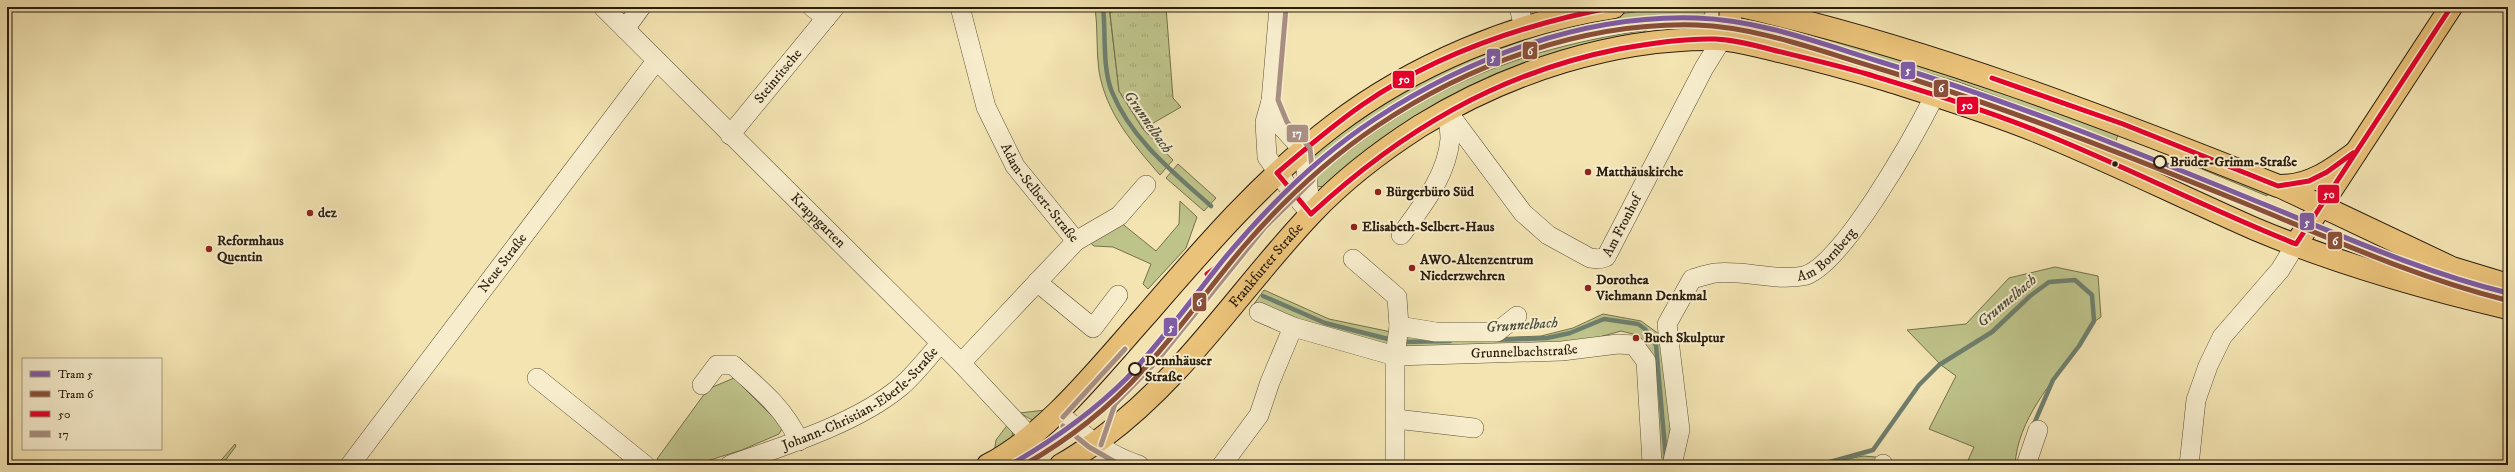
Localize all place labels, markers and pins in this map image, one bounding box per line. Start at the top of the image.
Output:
place label: Brüder-Grimm-Straße [2170,153,2297,171]
marker: Brüder-Grimm-Straße [2153,155,2167,169]
unlabelled marker [2110,159,2120,169]
place label: Matthäuskirche [1596,163,1683,181]
marker: Matthäuskirche [1583,167,1593,177]
place label: Bürgerbüro Süd [1386,183,1475,201]
marker: Bürgerbüro Süd [1373,187,1383,197]
place label: dez [318,204,338,222]
marker: dez [305,208,315,218]
place label: Elisabeth-Selbert-Haus [1362,218,1495,236]
marker: Elisabeth-Selbert-Haus [1349,222,1359,232]
place label: Reformhaus Quentin [217,232,284,266]
marker: Reformhaus Quentin [204,244,214,254]
place label: AWO-Altenzentrum Niederzwehren [1419,251,1534,285]
marker: AWO-Altenzentrum Niederzwehren [1407,263,1417,273]
place label: Dorothea Viehmann Denkmal [1595,271,1708,305]
marker: Dorothea Viehmann Denkmal [1583,283,1593,293]
place label: Buch Skulptur [1644,329,1725,347]
marker: Buch Skulptur [1631,333,1641,343]
place label: Dennhäuser Straße [1145,352,1212,386]
marker: Dennhäuser Straße [1128,362,1142,376]

